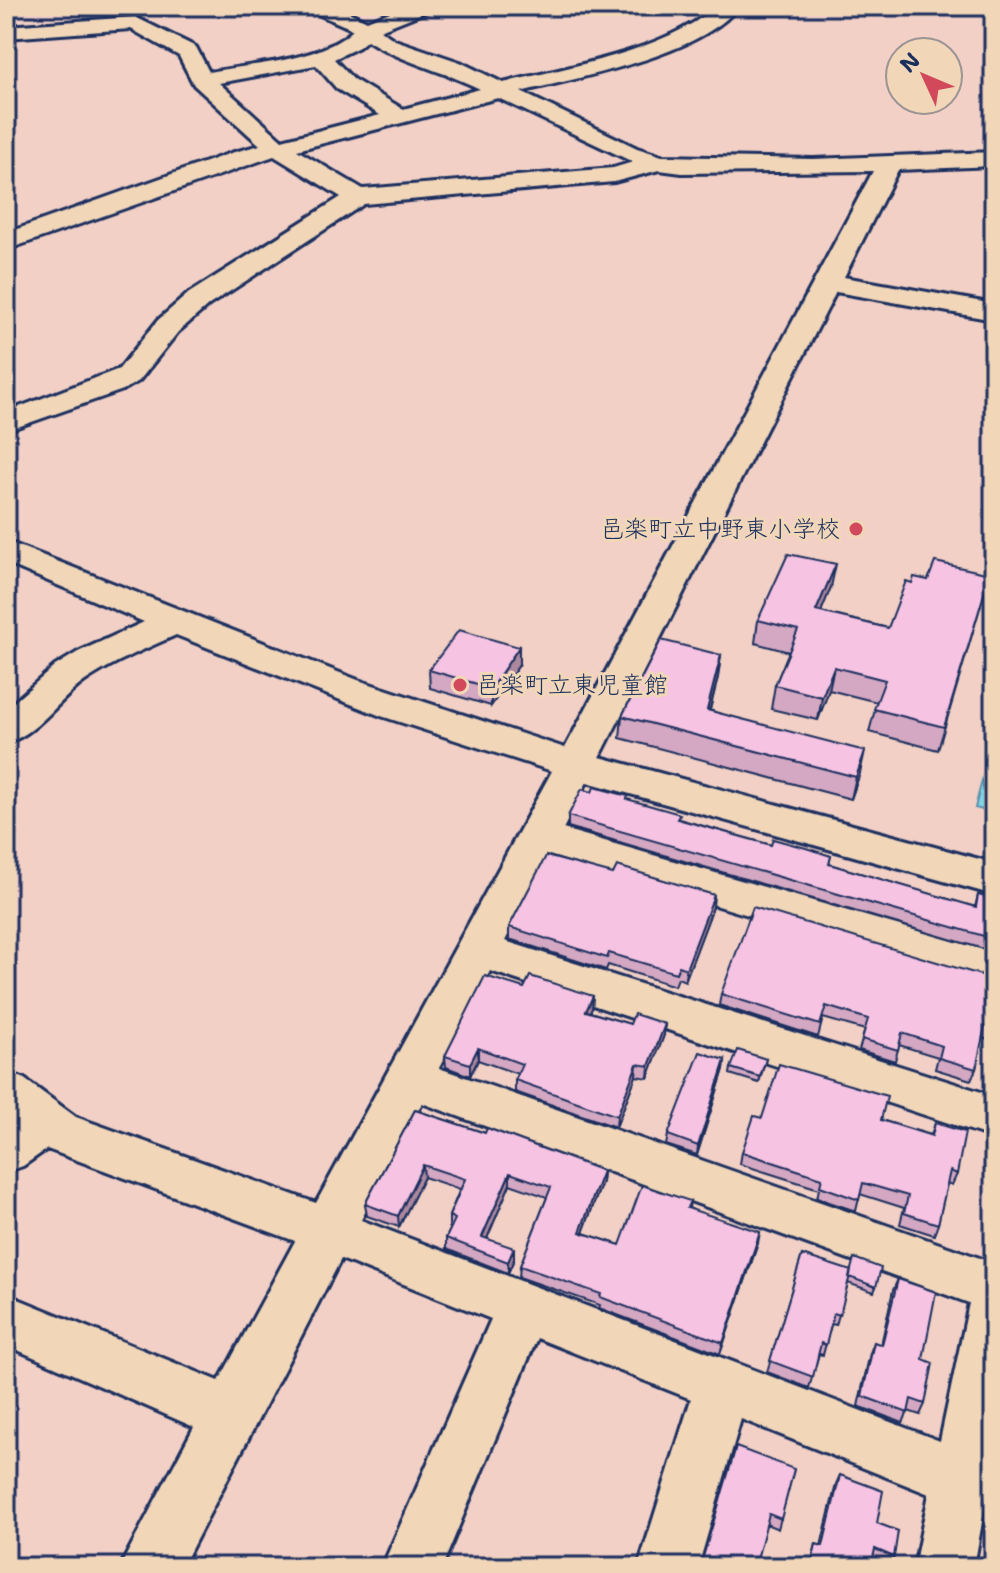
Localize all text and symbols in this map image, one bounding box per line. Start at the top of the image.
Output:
north arrow [884,36,964,116]
text: N [893,46,926,79]
place label: 邑楽町立中野東小学校 [600,513,840,545]
marker: 邑楽町立中野東小学校 [847,520,865,538]
place label: 邑楽町立東児童館 [476,669,668,701]
marker: 邑楽町立東児童館 [451,676,469,694]

